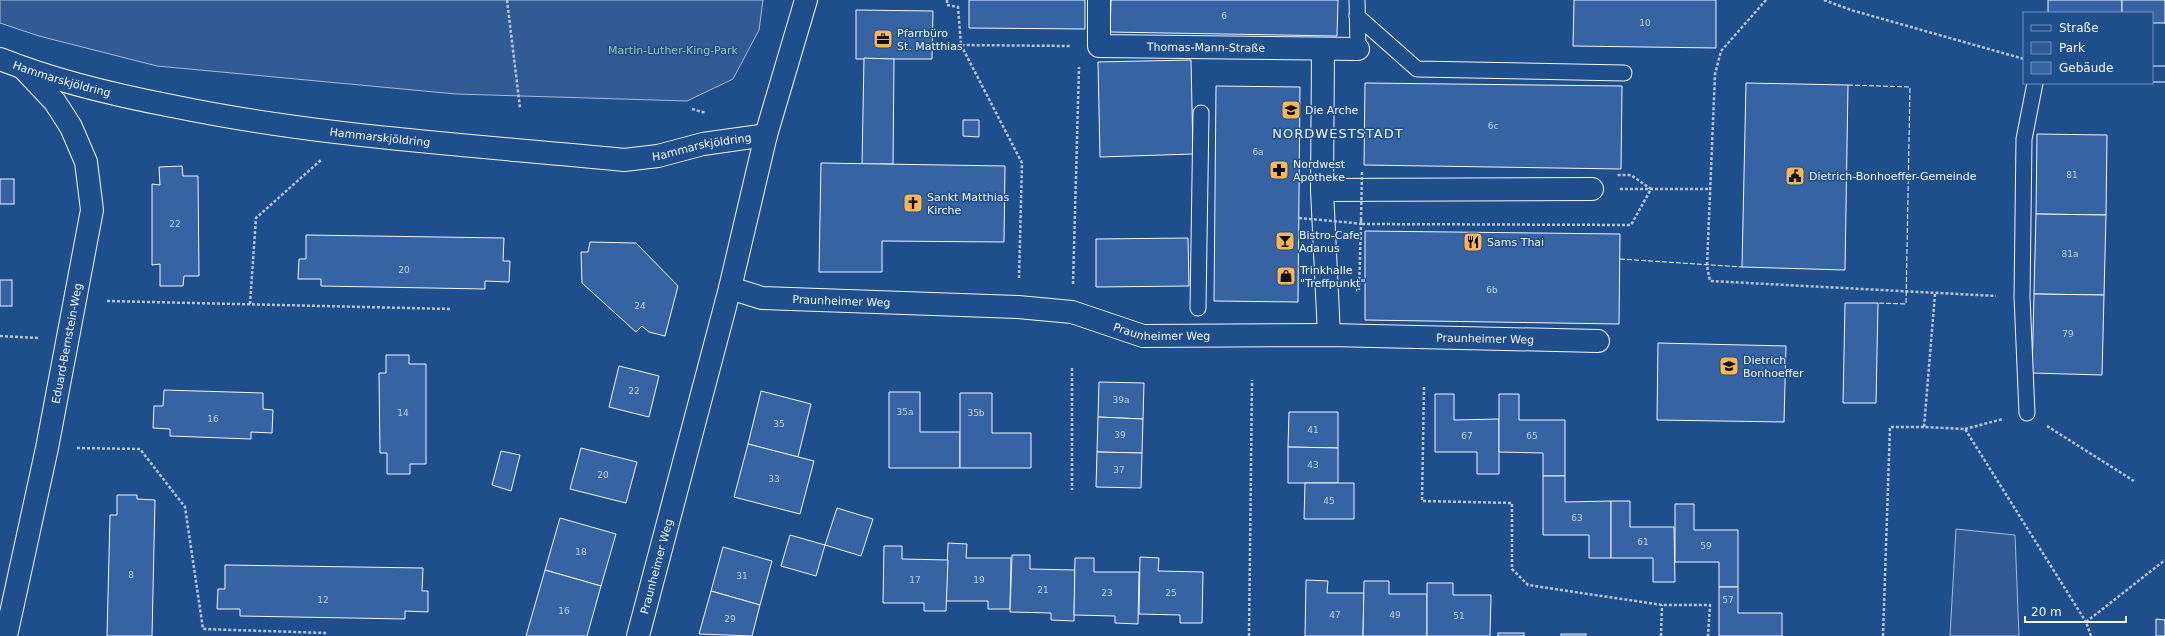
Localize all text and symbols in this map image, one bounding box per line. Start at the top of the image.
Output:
house number: 6 [1221,11,1227,21]
legend [2023,12,2153,84]
house number: 10 [1639,18,1651,28]
text: Straße [2059,21,2099,35]
place label: Pfarrbüro St. Matthias [897,27,963,53]
office icon: Pfarrbüro St. Matthias [872,28,894,50]
street label: Thomas-Mann-Straße [1146,40,1265,54]
text: Park [2059,41,2085,55]
park label: Martin-Luther-King-Park [608,44,739,57]
street label: Hammarskjöldring [11,58,112,99]
text: Gebäude [2059,61,2113,75]
school or university icon: Die Arche [1280,99,1302,121]
place label: Die Arche [1305,104,1359,117]
house number: 6c [1488,121,1498,131]
street label: Hammarskjöldring [329,125,431,149]
district label: NORDWESTSTADT [1272,126,1404,141]
street label: Hammarskjöldring [651,131,752,163]
house number: 6a [1252,147,1264,157]
place label: Nordwest Apotheke [1293,158,1346,184]
pharmacy icon: Nordwest Apotheke [1268,159,1290,181]
public building icon: Dietrich-Bonhoeffer-Gemeinde [1784,165,1806,187]
place label: Dietrich-Bonhoeffer-Gemeinde [1809,170,1977,183]
house number: 81 [2066,170,2078,180]
place label: Sankt Matthias Kirche [927,191,1010,217]
church icon: Sankt Matthias Kirche [902,192,924,214]
house number: 22 [169,219,181,229]
place label: Bistro-Cafe Adanus [1299,229,1360,255]
bar icon: Bistro-Cafe Adanus [1274,230,1296,252]
restaurant icon: Sams Thai [1462,231,1484,253]
place label: Sams Thai [1487,236,1544,249]
house number: 81a [2062,249,2078,259]
place label: Trinkhalle "Treffpunkt" [1299,264,1365,290]
house number: 20 [398,265,410,275]
shop icon: Trinkhalle "Treffpunkt" [1275,265,1297,287]
street label: Eduard-Bernstein-Weg [49,282,85,405]
house number: 6b [1486,285,1498,295]
street label: Praunheimer Weg [792,293,891,309]
house number: 24 [634,301,646,311]
street label: Praunheimer Weg [1112,320,1210,342]
house number: 79 [2062,329,2074,339]
street label: Praunheimer Weg [1436,331,1534,346]
place label: Dietrich Bonhoeffer [1743,354,1804,380]
school or university icon: Dietrich Bonhoeffer [1718,355,1740,377]
house number: 22 [628,386,640,396]
house number: 39a [1113,395,1129,405]
house number: 35a [897,407,913,417]
house number: 14 [397,408,409,418]
house number: 35b [967,408,985,418]
house number: 16 [207,414,219,424]
house number: 35 [773,419,785,429]
house number: 41 [1307,425,1319,435]
house number: 39 [1114,430,1126,440]
house number: 67 [1461,431,1473,441]
house number: 65 [1526,431,1538,441]
house number: 43 [1307,460,1319,470]
house number: 37 [1113,465,1125,475]
house number: 20 [597,470,609,480]
house number: 33 [768,474,780,484]
house number: 45 [1323,496,1335,506]
house number: 63 [1571,513,1583,523]
street label: Praunheimer Weg [638,517,675,615]
house number: 61 [1637,537,1649,547]
house number: 59 [1700,541,1712,551]
house number: 18 [575,547,587,557]
house number: 8 [128,570,134,580]
house number: 31 [736,571,748,581]
house number: 17 [909,575,921,585]
house number: 19 [973,575,985,585]
house number: 21 [1037,585,1049,595]
house number: 23 [1101,588,1113,598]
house number: 25 [1165,588,1177,598]
house number: 12 [317,595,329,605]
house number: 57 [1722,595,1734,605]
scale bar [2025,598,2126,624]
text: 20 m [2031,605,2062,619]
house number: 16 [558,606,570,616]
house number: 47 [1329,610,1341,620]
house number: 49 [1389,610,1401,620]
house number: 51 [1453,611,1465,621]
house number: 29 [724,614,736,624]

